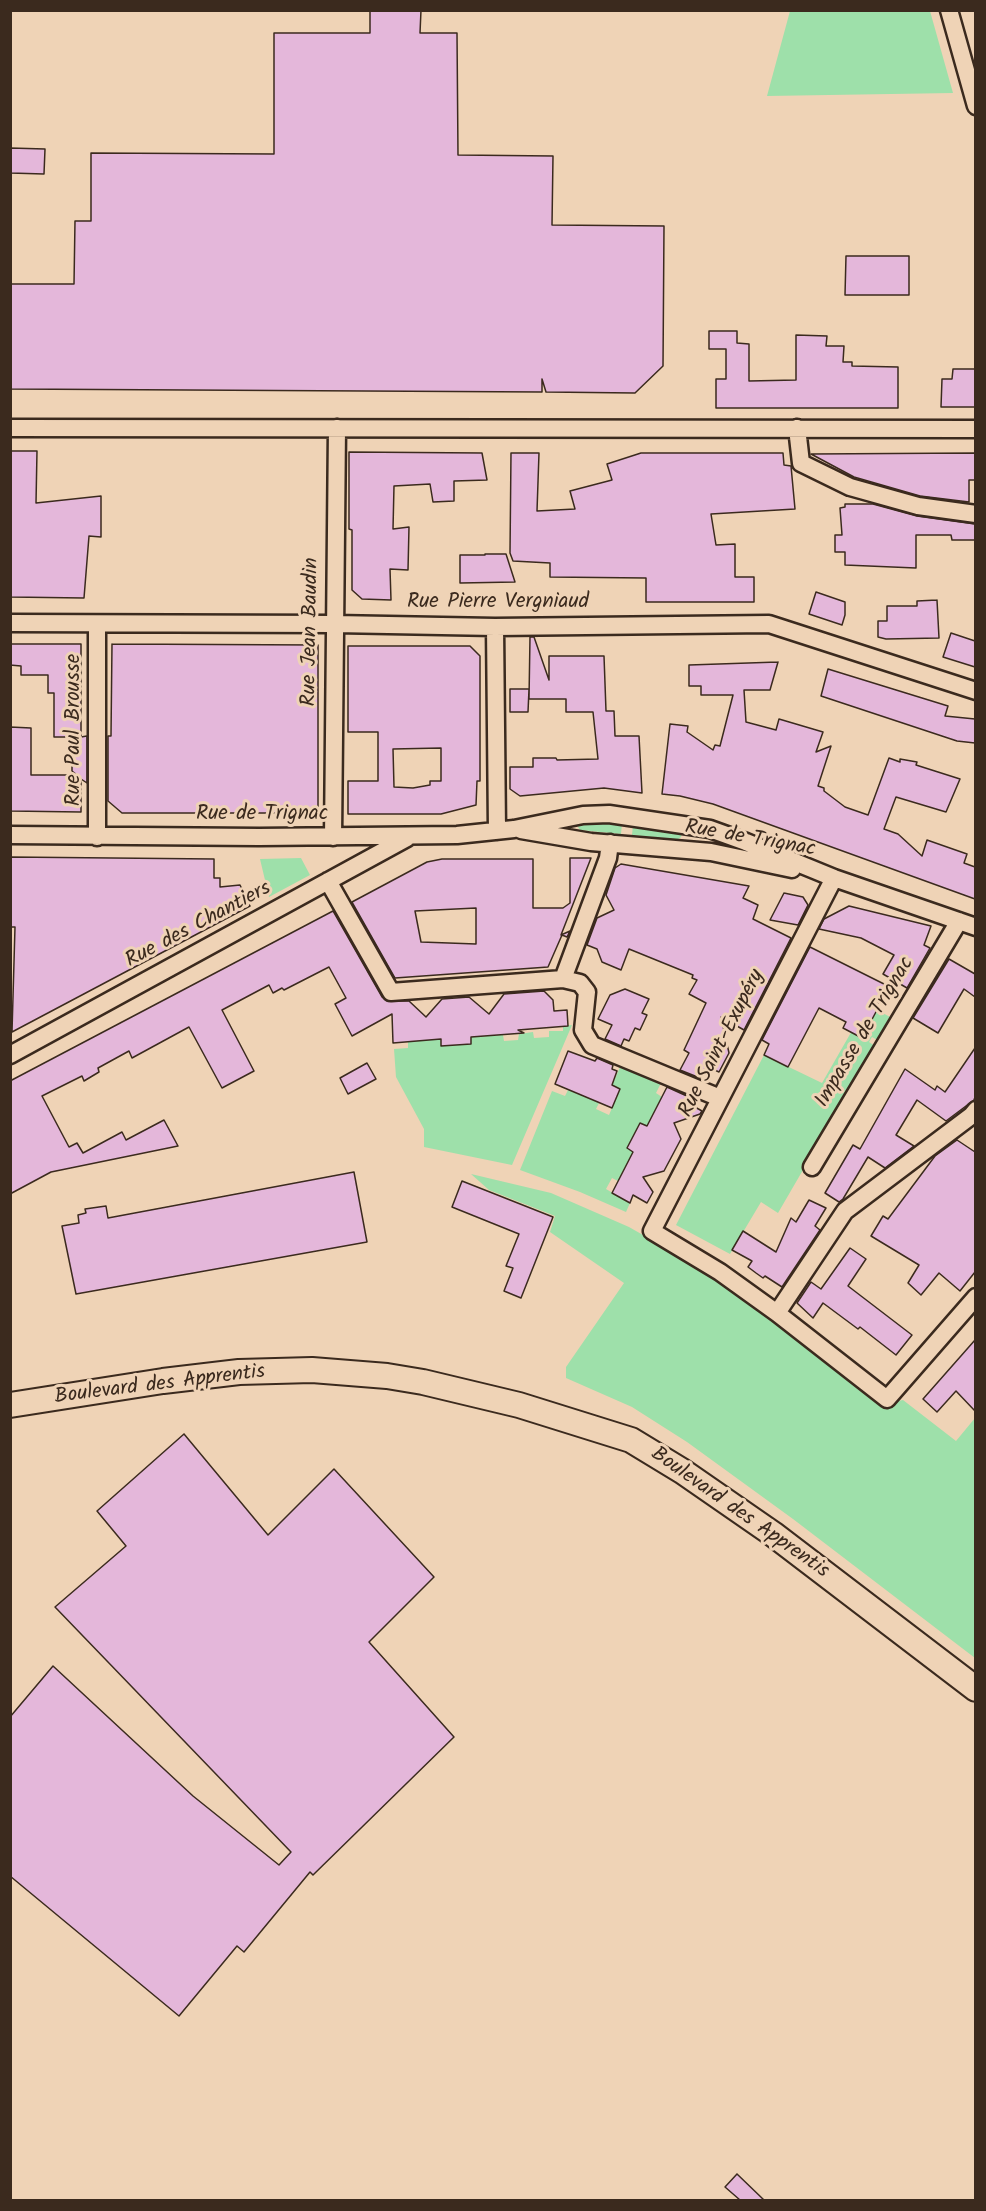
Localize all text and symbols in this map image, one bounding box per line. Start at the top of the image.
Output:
street label: Rue Jean Baudin [298,557,326,707]
street label: Rue Pierre Vergniaud [407,590,589,616]
street label: Rue Paul Brousse [62,654,88,806]
street label: Rue de Trignac [196,802,328,828]
street label: Rue de Trignac [683,816,817,864]
street label: Rue des Chantiers [122,877,276,975]
street label: Impasse de Trignac [811,953,921,1113]
street label: Rue Saint-Exupéry [675,966,771,1122]
street label: Boulevard des Apprentis [53,1361,267,1411]
street label: Boulevard des Apprentis [645,1443,833,1585]

